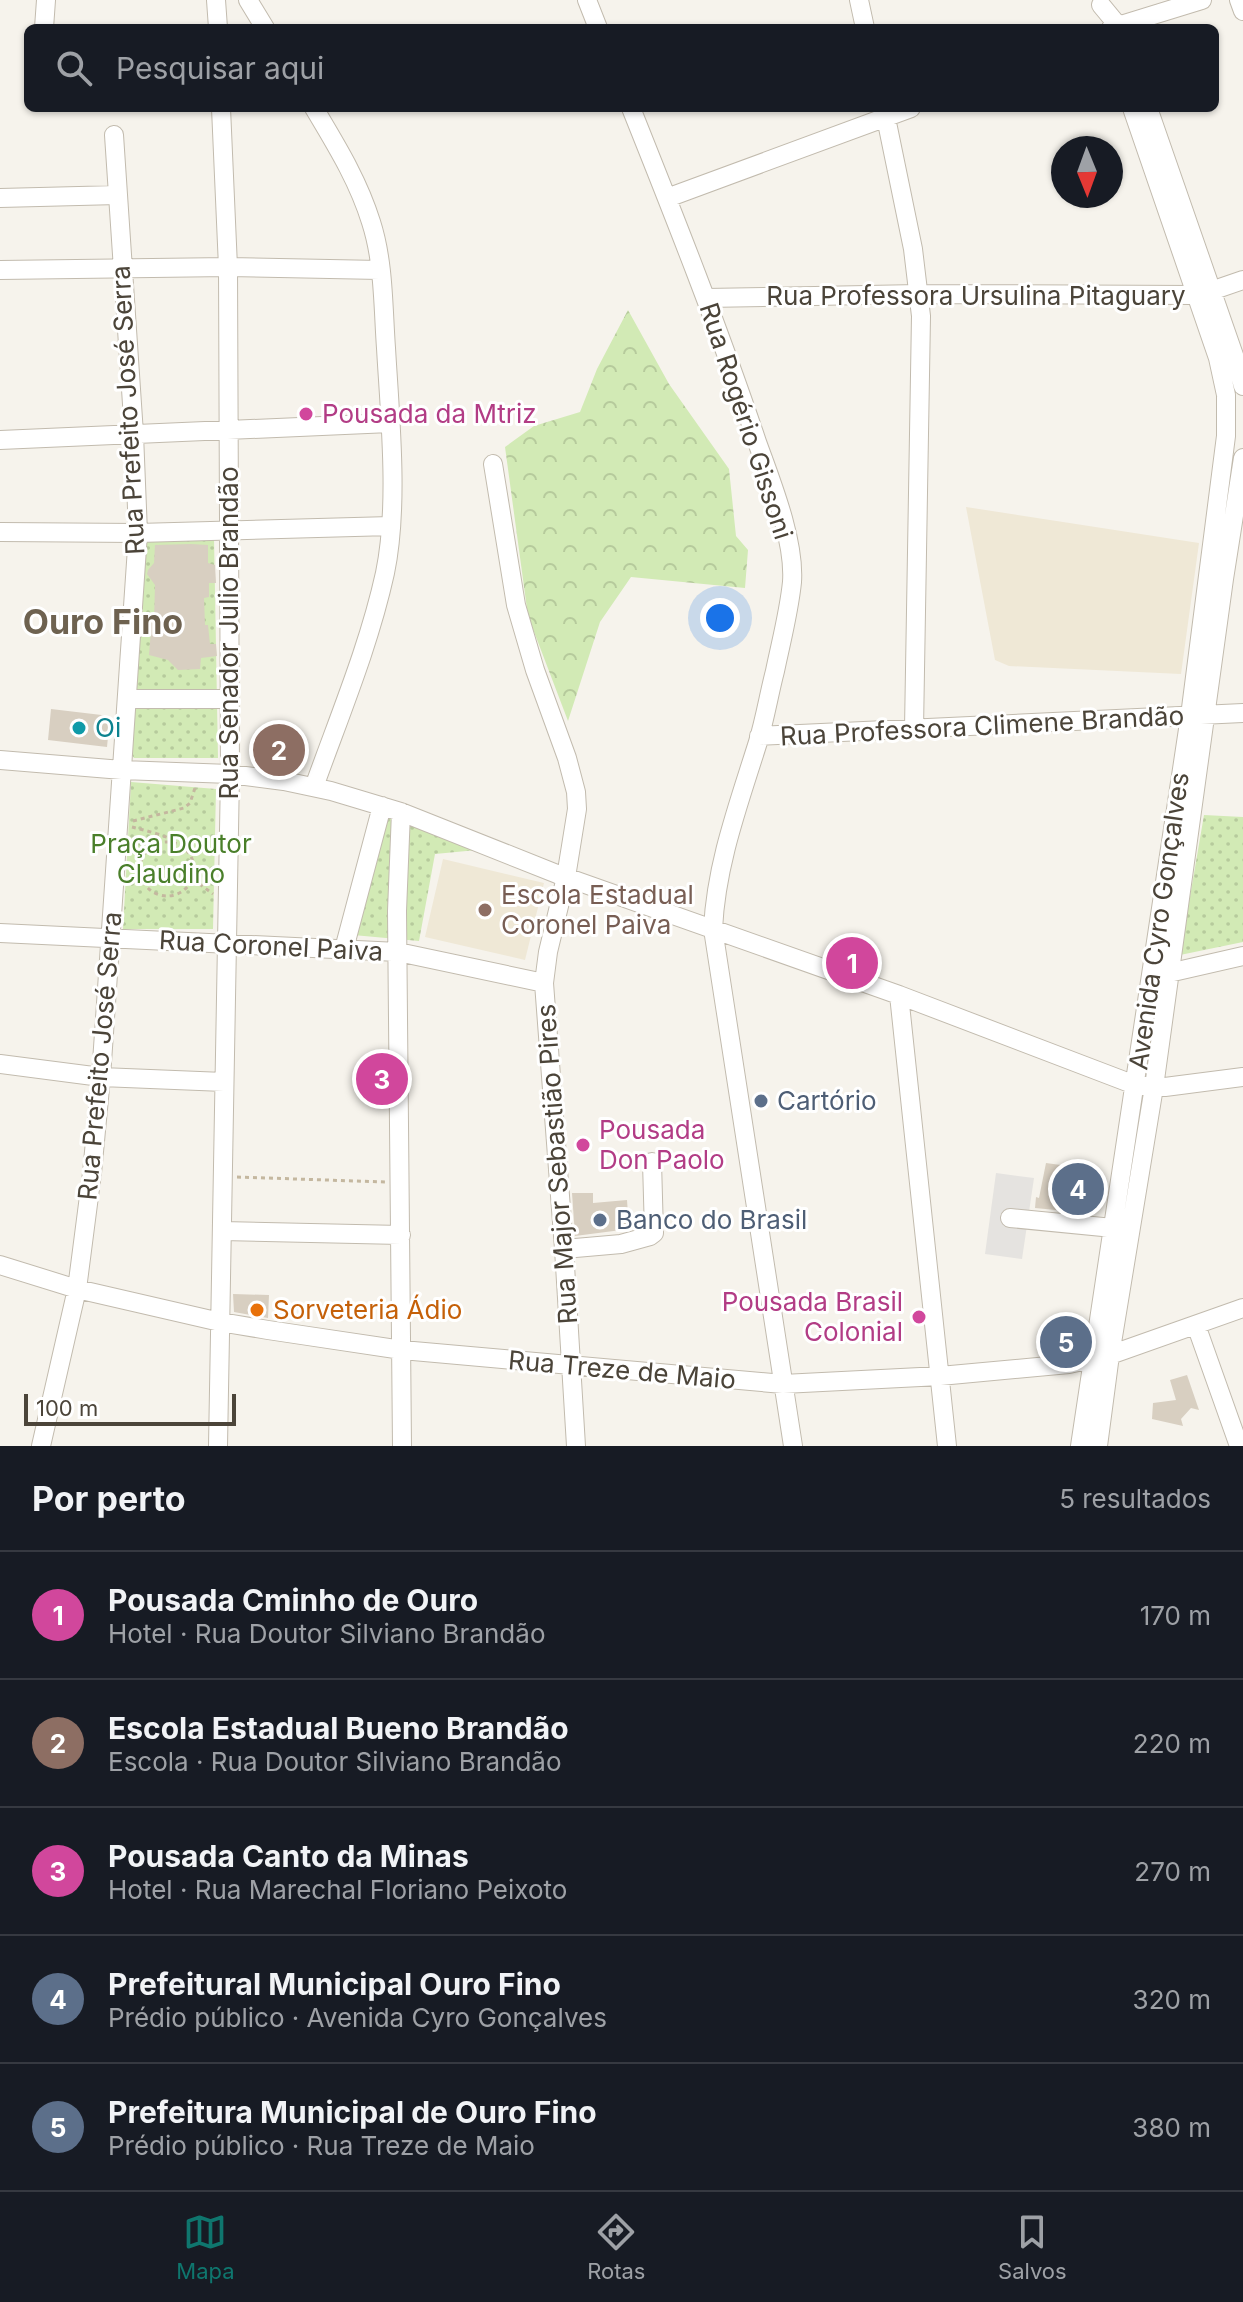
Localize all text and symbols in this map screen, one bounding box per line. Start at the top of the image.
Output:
search box [24,24,1219,112]
icon: search [52,46,96,90]
text: Pesquisar aqui [116,50,324,86]
north arrow [1051,136,1123,208]
street label: Rua Prefeito José Serra [104,265,151,555]
street label: Rua Professora Ursulina Pitaguary [766,280,1186,311]
street label: Rua Rogério Gissoni [694,299,799,543]
place label: Pousada da Mtriz [322,398,537,429]
marker: Pousada da Mtriz [297,405,315,423]
street label: Rua Senador Julio Brandão [213,466,244,800]
your location [700,598,740,638]
district label: Ouro Fino [23,601,183,642]
street label: Rua Professora Climene Brandão [779,699,1185,752]
place label: Oi [95,712,121,743]
marker: Oi [70,719,88,737]
pin: 2 [253,720,305,780]
street label: Avenida Cyro Gonçalves [1122,770,1195,1072]
park label: Praça Doutor Claudino [90,828,252,889]
place label: Escola Estadual Coronel Paiva [501,879,694,940]
marker: Escola Estadual Coronel Paiva [476,901,494,919]
street label: Rua Prefeito José Serra [71,910,128,1202]
street label: Rua Coronel Paiva [158,924,384,967]
pin: 1 [826,933,878,993]
street label: Rua Major Sebastião Pires [530,1003,583,1325]
pin: 3 [356,1049,408,1109]
place label: Cartório [777,1085,877,1116]
marker: Cartório [752,1092,770,1110]
place label: Pousada Don Paolo [599,1114,725,1175]
marker: Pousada Don Paolo [574,1136,592,1154]
pin: 4 [1052,1159,1104,1219]
place label: Banco do Brasil [616,1204,807,1235]
marker: Banco do Brasil [591,1211,609,1229]
place label: Pousada Brasil Colonial [722,1286,903,1347]
place label: Sorveteria Ádio [273,1294,462,1325]
marker: Sorveteria Ádio [248,1301,266,1319]
marker: Pousada Brasil Colonial [910,1308,928,1326]
pin: 5 [1040,1312,1092,1372]
street label: Rua Treze de Maio [507,1344,737,1395]
scale bar [24,1390,236,1426]
text: 100 m [36,1395,98,1421]
text: Por perto [32,1478,186,1519]
text: 5 resultados [1059,1483,1211,1514]
text: Pousada Cminho de Ouro [108,1582,478,1618]
text: 1 [52,1600,64,1631]
text: 170 m [1140,1600,1211,1631]
text: Hotel · Rua Doutor Silviano Brandão [108,1618,545,1649]
text: Escola Estadual Bueno Brandão [108,1710,569,1746]
text: 2 [50,1728,66,1759]
text: 220 m [1133,1728,1211,1759]
text: Escola · Rua Doutor Silviano Brandão [108,1746,562,1777]
text: Pousada Canto da Minas [108,1838,469,1874]
text: 3 [50,1856,66,1887]
text: 270 m [1134,1856,1211,1887]
text: Hotel · Rua Marechal Floriano Peixoto [108,1874,567,1905]
text: Prefeitural Municipal Ouro Fino [108,1966,561,2002]
text: 4 [49,1984,67,2015]
text: 320 m [1133,1984,1211,2015]
text: Prédio público · Avenida Cyro Gonçalves [108,2002,607,2033]
text: Prefeitura Municipal de Ouro Fino [108,2094,597,2130]
text: 5 [50,2112,66,2143]
text: 380 m [1132,2112,1211,2143]
text: Prédio público · Rua Treze de Maio [108,2130,535,2161]
tab: Mapa [176,2210,235,2284]
tab: Rotas [587,2210,645,2284]
tab: Salvos [998,2210,1067,2284]

